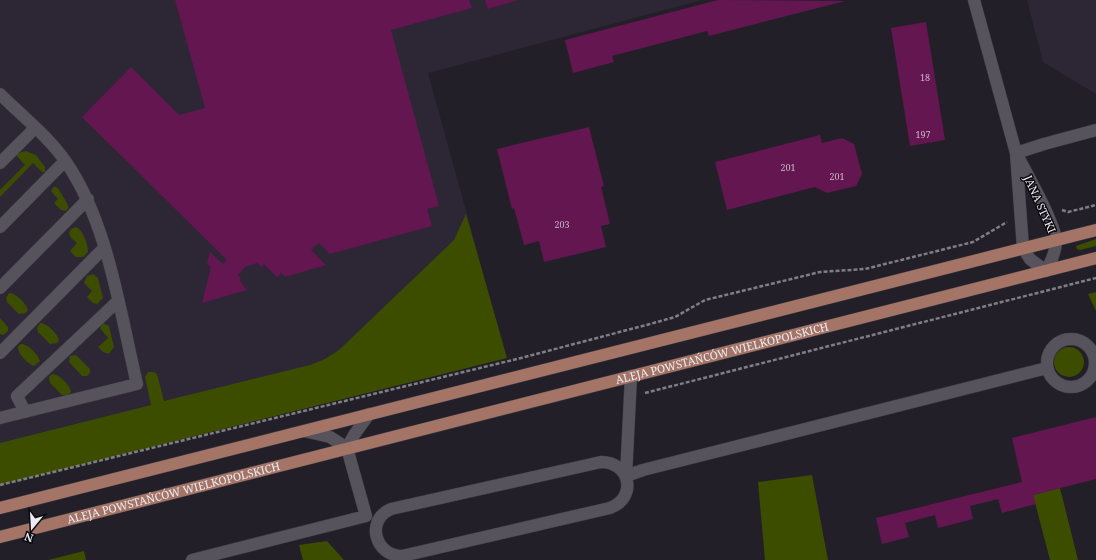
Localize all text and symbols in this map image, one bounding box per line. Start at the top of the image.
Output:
house number: 18 [920,71,930,84]
house number: 197 [915,128,931,141]
house number: 201 [780,161,796,174]
house number: 201 [829,170,845,183]
street label: JANA STYKI [1021,172,1060,235]
house number: 203 [554,218,570,231]
street label: ALEJA POWSTAŃCÓW WIELKOPOLSKICH [614,318,830,387]
street label: ALEJA POWSTAŃCÓW WIELKOPOLSKICH [65,458,282,527]
north arrow [12,508,52,548]
text: N [22,529,35,546]

